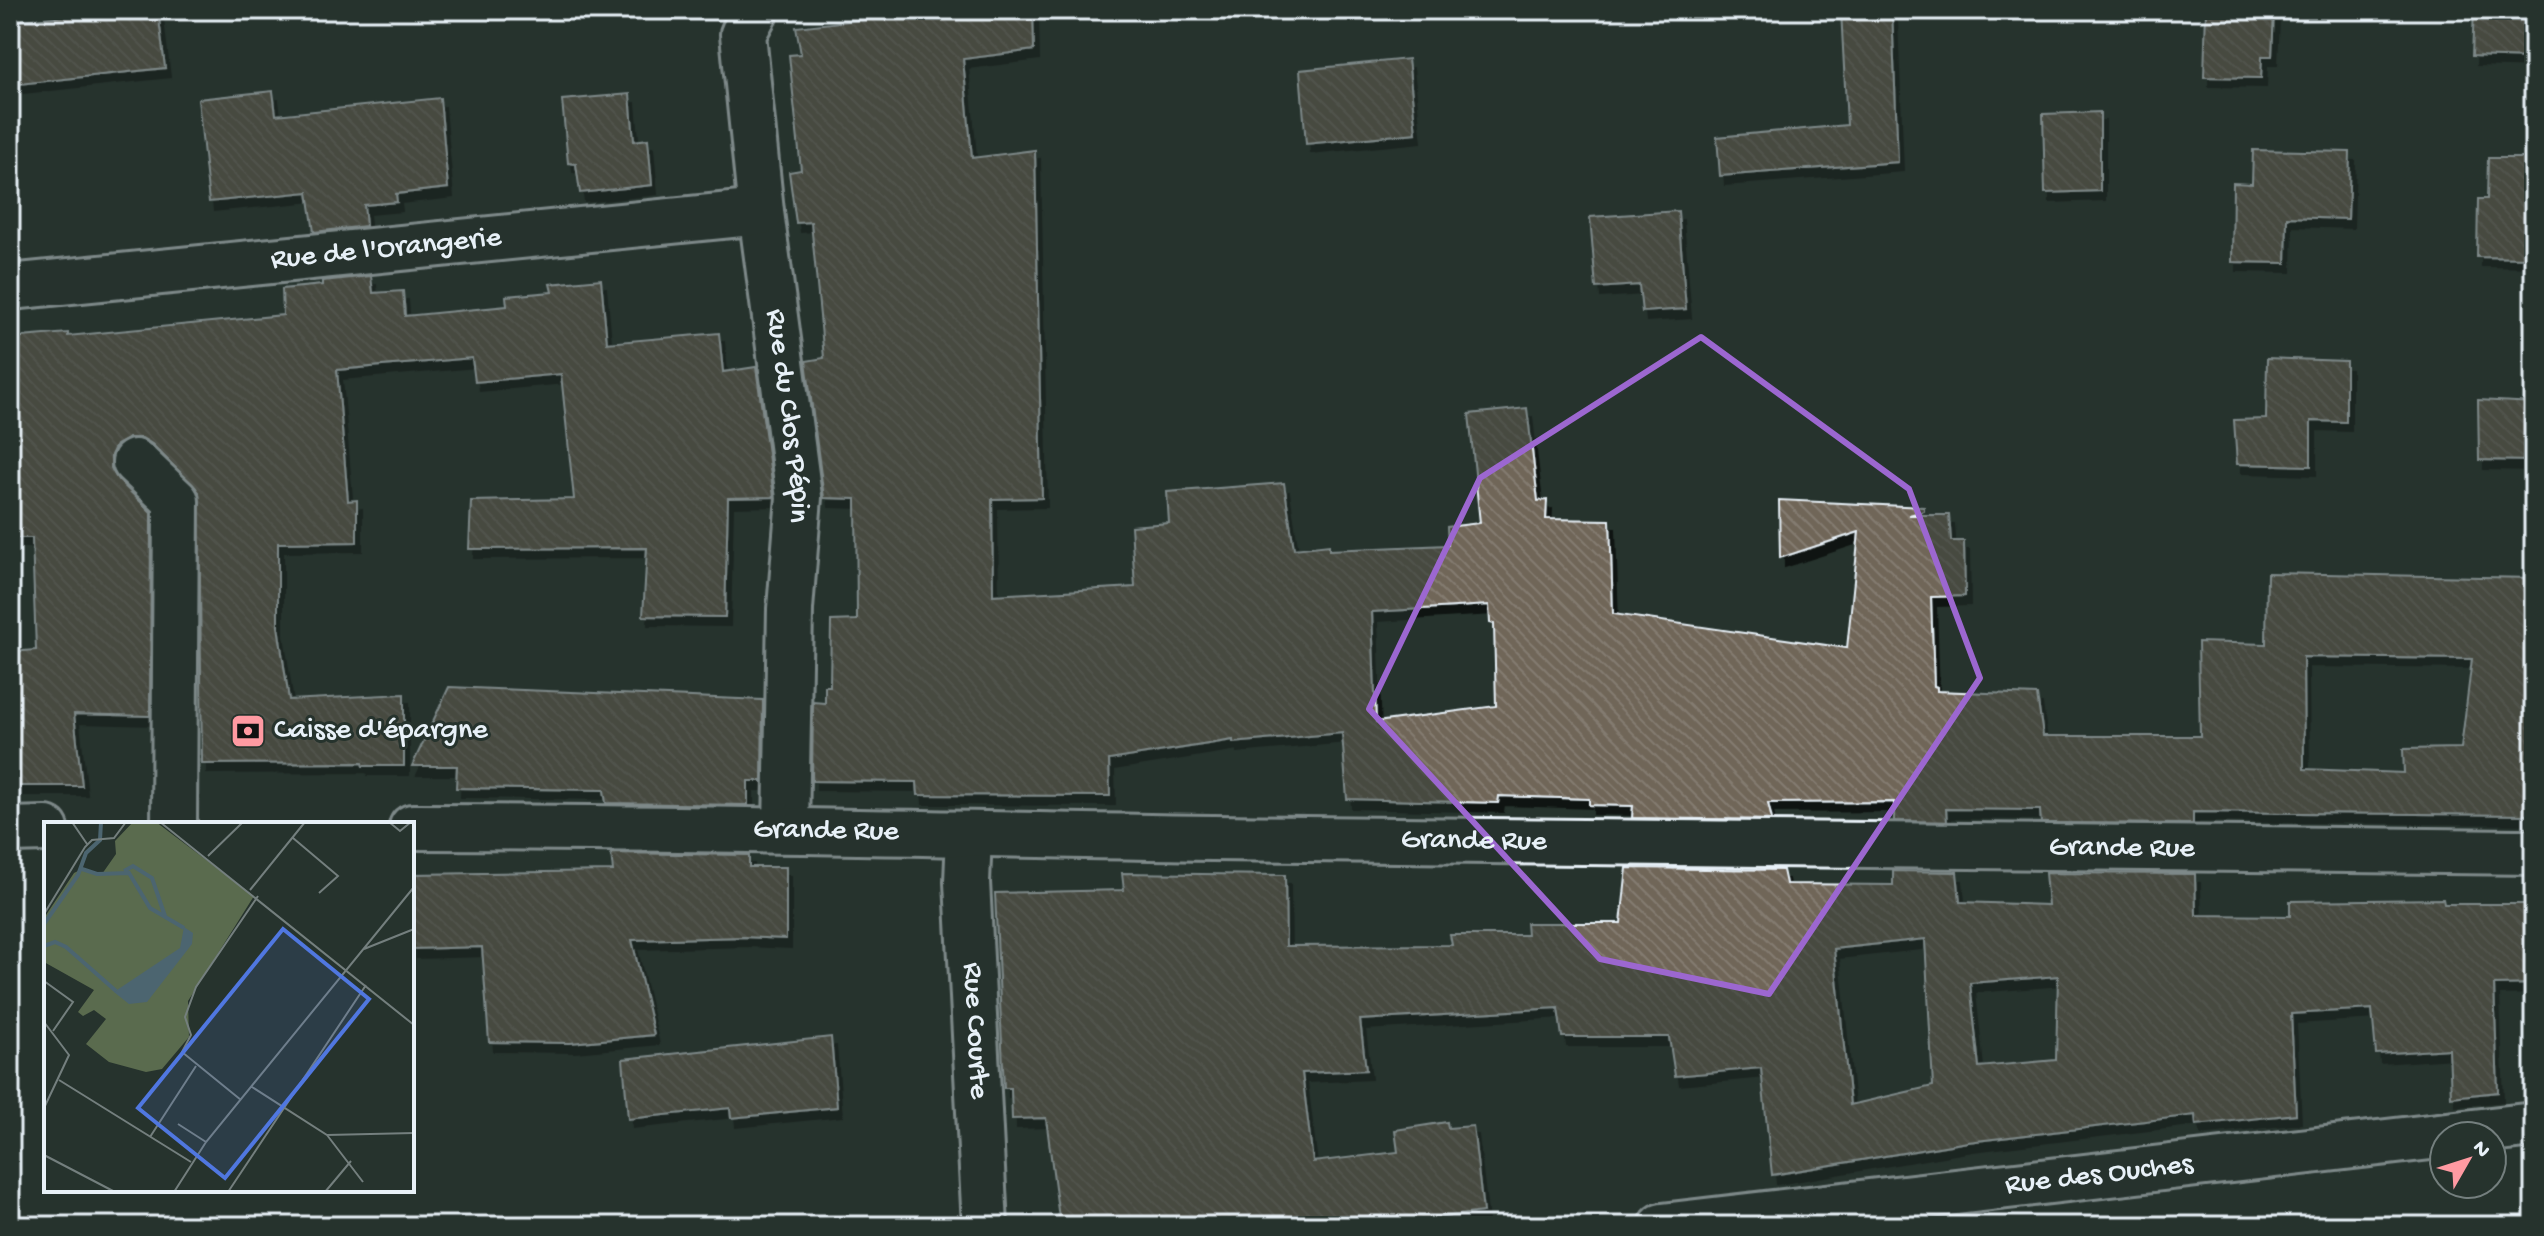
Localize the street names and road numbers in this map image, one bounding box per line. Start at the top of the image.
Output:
street label: Rue de l'Orangerie [269,220,504,278]
street label: Rue du Clos Pépin [757,307,817,524]
street label: Grande Rue [753,813,900,850]
street label: Grande Rue [1401,823,1547,860]
street label: Grande Rue [2049,830,2195,867]
street label: Rue Courte [954,962,996,1100]
street label: Rue des Ouches [2003,1147,2196,1204]

